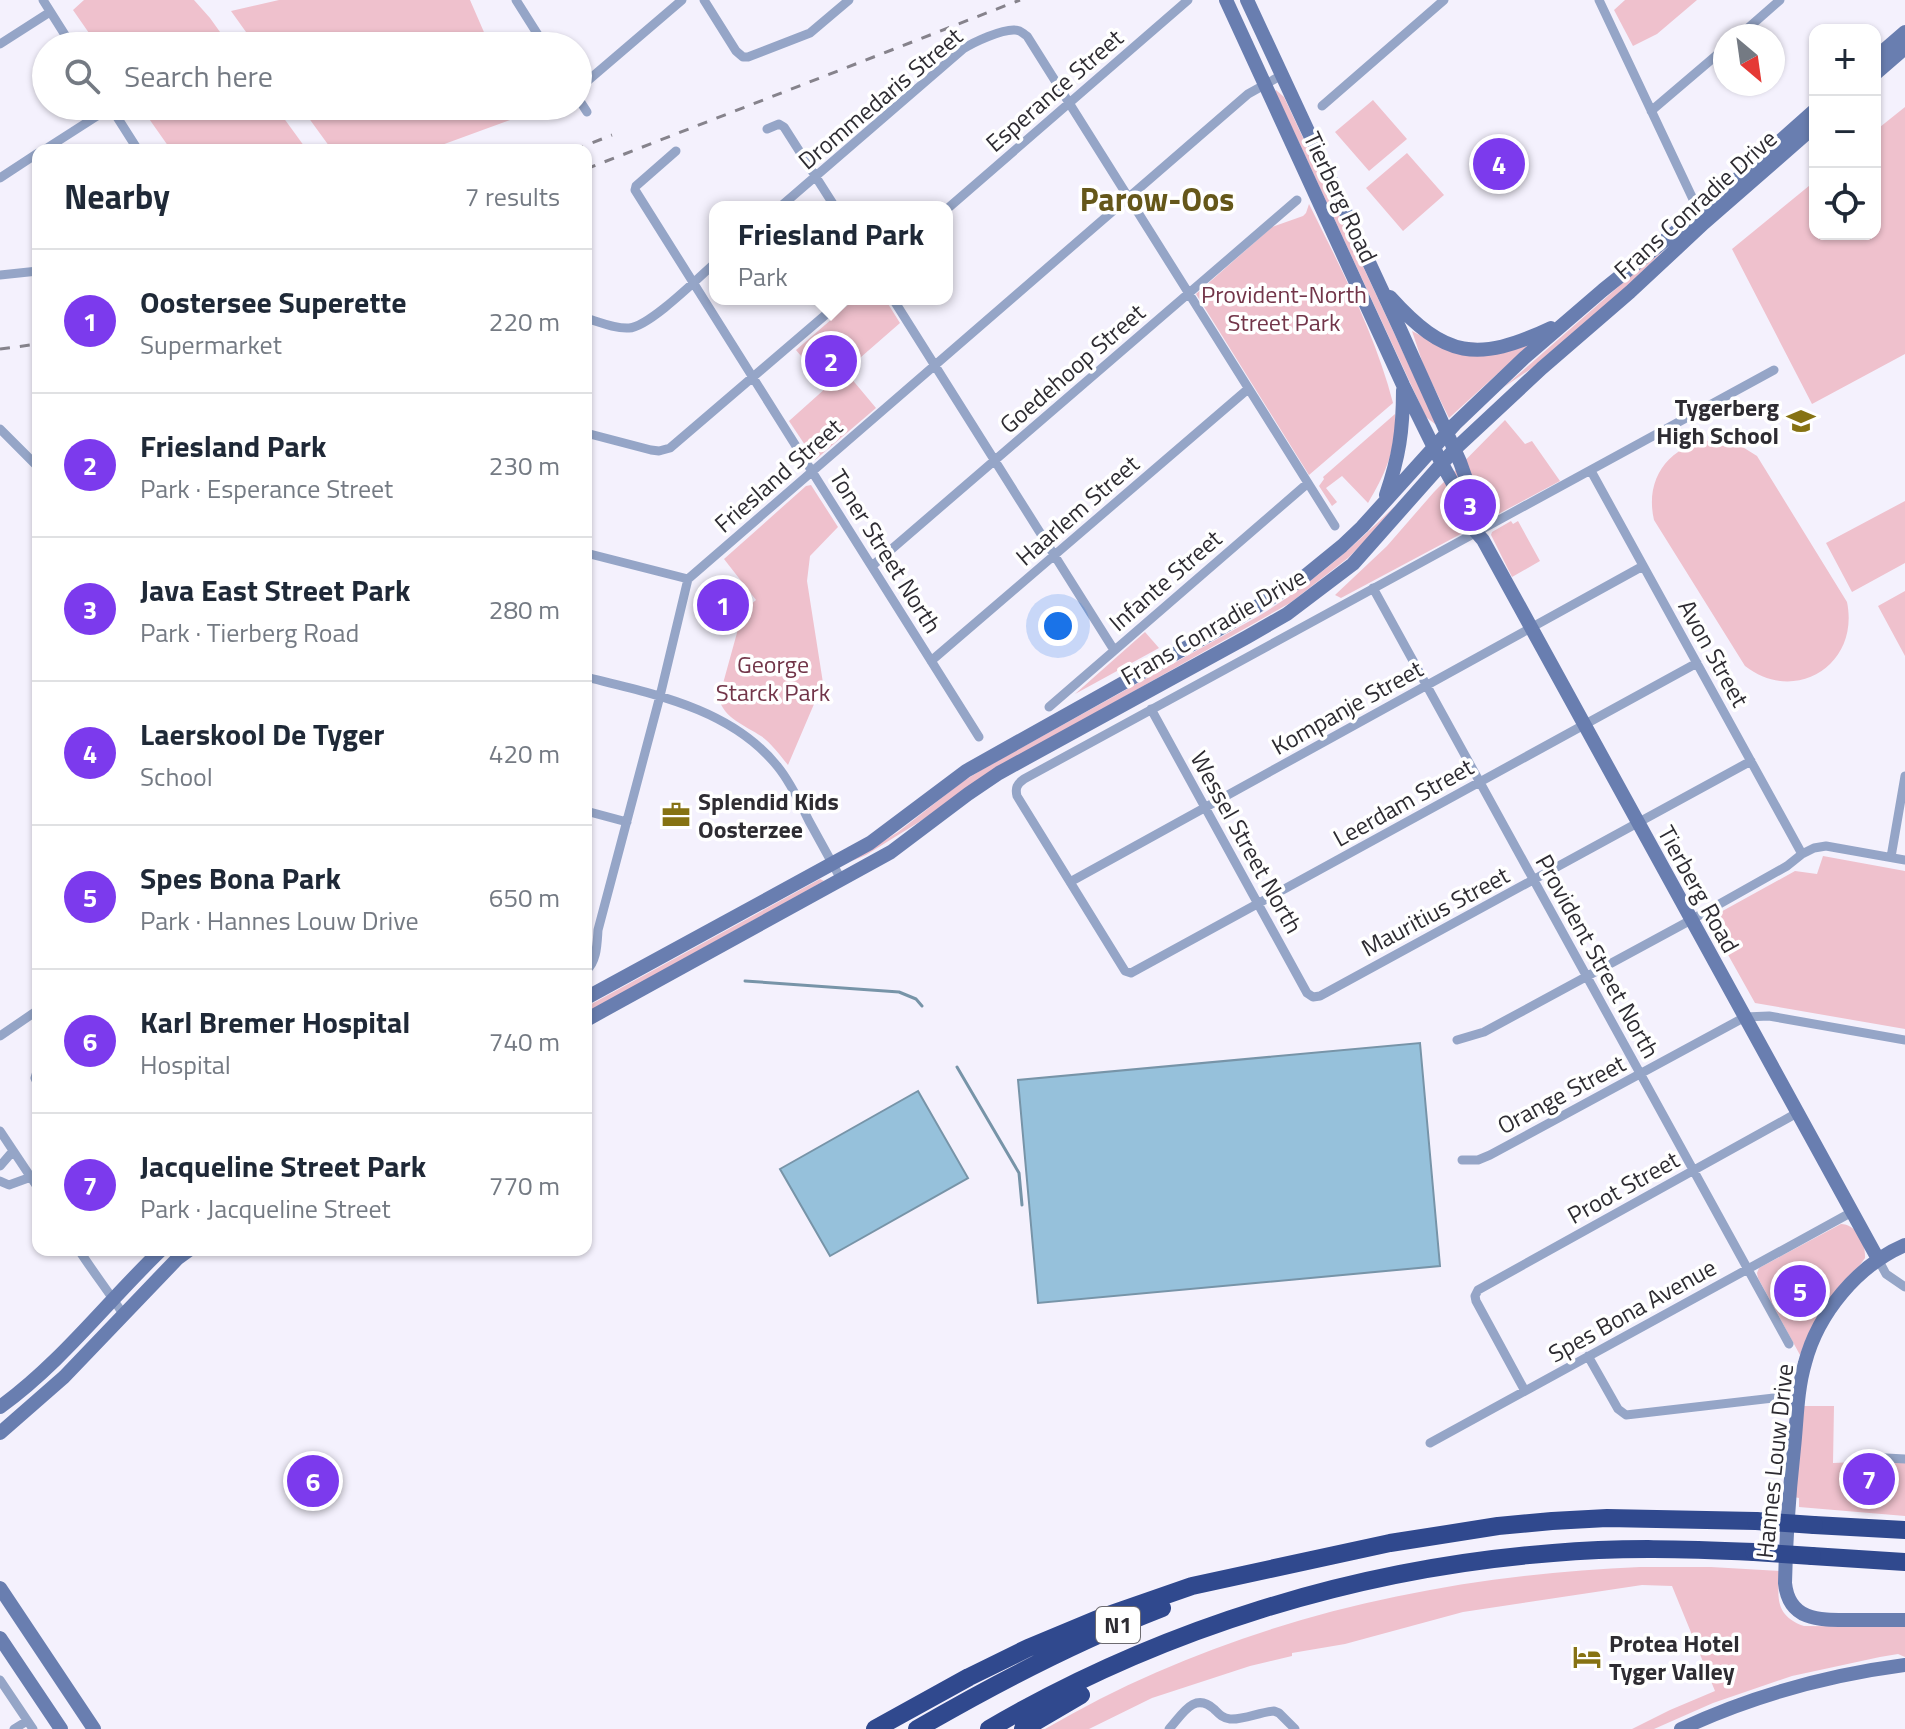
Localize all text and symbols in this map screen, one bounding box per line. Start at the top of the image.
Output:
street label: Drommedaris Street [790,18,971,178]
street label: Esperance Street [977,20,1131,160]
north arrow [1713,24,1785,96]
map controls [1809,24,1881,240]
button: + [1809,24,1881,96]
search box [32,32,592,120]
text: Search here [124,53,273,99]
icon: search [60,54,104,98]
button: − [1809,96,1881,168]
street label: Frans Conradie Drive [1606,121,1784,287]
street label: Tierberg Road [1295,126,1387,268]
pin: 4 [1473,134,1525,194]
button: locate [1809,168,1881,240]
text: Nearby [64,170,170,222]
district label: Parow-Oos [1080,175,1234,223]
text: 7 results [465,177,560,216]
popup [709,201,953,305]
text: Friesland Park [738,211,924,257]
text: Park [738,257,788,296]
park label: Provident-North Street Park [1201,276,1367,340]
text: Oostersee Superette [140,279,407,325]
street label: Goedehoop Street [991,294,1153,441]
text: 1 [83,302,97,341]
text: 220 m [489,302,560,341]
text: Supermarket [140,325,282,364]
pin: 2 [805,331,857,391]
place label: Tygerberg High School [1656,389,1779,453]
school or university icon: Tygerberg High School [1786,406,1816,436]
street label: Friesland Street [706,409,850,541]
text: Friesland Park [140,423,326,469]
text: 2 [83,446,97,485]
text: 230 m [489,446,560,485]
street label: Haarlem Street [1007,446,1147,574]
street label: Toner Street North [821,462,951,640]
text: Park · Esperance Street [140,469,393,508]
pin: 3 [1444,475,1496,535]
street label: Infante Street [1101,520,1230,639]
street label: Frans Conradie Drive [1114,558,1312,694]
text: Java East Street Park [140,567,410,613]
pin: 1 [697,575,749,635]
text: 3 [83,590,97,629]
text: 280 m [489,590,560,629]
street label: Avon Street [1670,593,1759,714]
your location [1038,606,1078,646]
text: Park · Tierberg Road [140,613,359,652]
park label: George Starck Park [716,646,831,710]
street label: Kompanje Street [1265,650,1430,763]
text: Laerskool De Tyger [140,711,384,757]
text: 4 [83,734,97,773]
text: 420 m [489,734,560,773]
street label: Wessel Street North [1182,744,1312,940]
street label: Leerdam Street [1326,748,1480,855]
text: School [140,757,213,796]
place label: Splendid Kids Oosterzee [698,783,839,847]
office icon: Splendid Kids Oosterzee [661,800,691,830]
street label: Tierberg Road [1649,819,1749,959]
street label: Provident Street North [1527,847,1669,1065]
text: Spes Bona Park [140,855,341,901]
street label: Mauritius Street [1354,857,1516,965]
text: 5 [83,878,97,917]
text: 650 m [489,878,560,917]
text: Park · Hannes Louw Drive [140,901,419,940]
text: Karl Bremer Hospital [140,999,410,1045]
text: 6 [83,1022,97,1061]
text: 740 m [489,1022,560,1061]
text: Hospital [140,1045,231,1084]
street label: Orange Street [1490,1045,1632,1143]
street label: Proot Street [1560,1141,1686,1233]
text: Jacqueline Street Park [140,1143,426,1189]
text: 7 [83,1166,97,1205]
text: 770 m [489,1166,560,1205]
text: Park · Jacqueline Street [140,1189,391,1228]
street label: Spes Bona Avenue [1542,1249,1722,1371]
pin: 5 [1774,1261,1826,1321]
street label: Hannes Louw Drive [1746,1362,1802,1560]
pin: 7 [1843,1449,1895,1509]
pin: 6 [287,1451,339,1511]
road number: N1 [1096,1607,1140,1643]
place label: Protea Hotel Tyger Valley [1609,1625,1740,1689]
hotel icon: Protea Hotel Tyger Valley [1572,1642,1602,1672]

